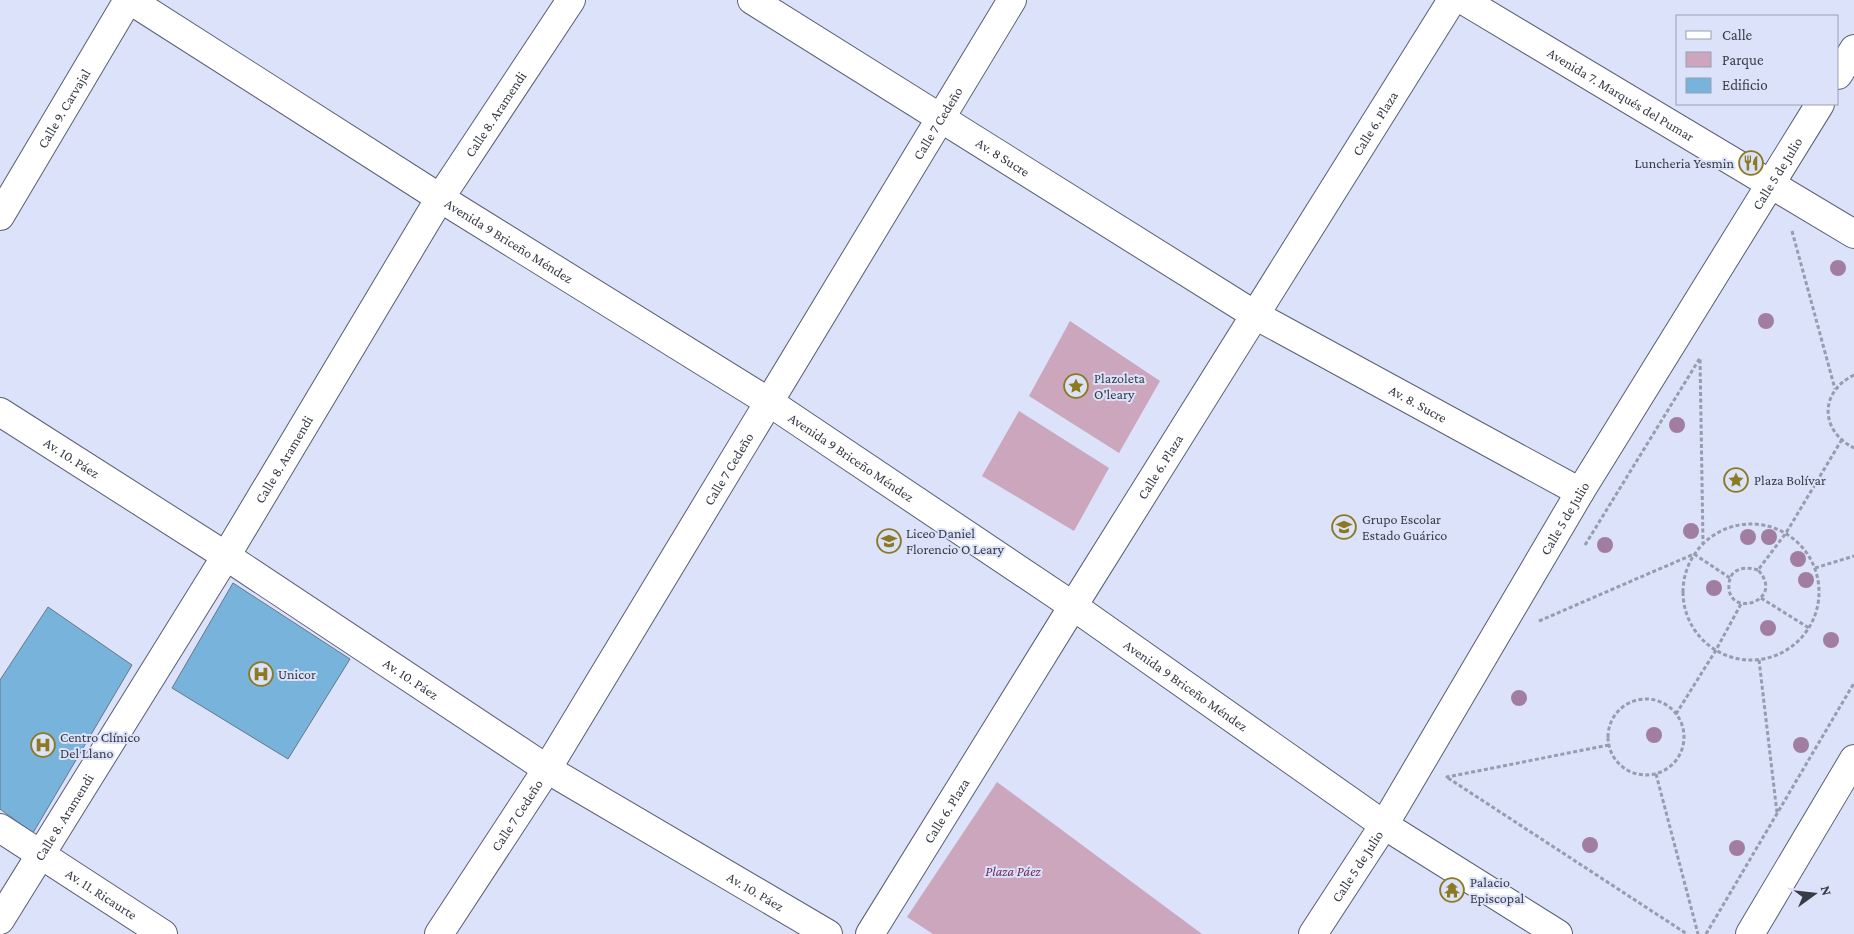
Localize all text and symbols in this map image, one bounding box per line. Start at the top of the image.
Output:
legend [1676,15,1839,105]
text: Calle [1722,27,1753,43]
street label: Avenida 7. Marqués del Pumar [1545,44,1697,145]
text: Parque [1722,52,1764,69]
street label: Calle 9. Carvajal [34,66,94,151]
street label: Calle 8. Aramendi [461,68,530,160]
text: Edificio [1722,77,1768,93]
street label: Calle 7 Cedeño [909,84,966,162]
street label: Calle 6. Plaza [1349,88,1401,159]
street label: Av. 8 Sucre [973,134,1033,180]
street label: Calle 5 de Julio [1749,134,1805,213]
restaurant icon: Luncheria Yesmin [1738,150,1764,176]
place label: Luncheria Yesmin [1634,155,1734,171]
street label: Avenida 9 Briceño Méndez [442,195,576,287]
place label: Plazoleta O'leary [1094,370,1145,402]
place icon: Plazoleta O'leary [1063,373,1089,399]
street label: Av. 8. Sucre [1386,382,1450,426]
street label: Avenida 9 Briceño Méndez [785,409,917,505]
street label: Calle 8. Aramendi [251,412,316,506]
street label: Calle 7 Cedeño [700,429,757,508]
street label: Calle 6. Plaza [1134,431,1187,502]
street label: Av. 10. Páez [41,434,103,481]
place icon: Plaza Bolívar [1723,467,1749,493]
place label: Plaza Bolívar [1754,472,1826,488]
street label: Calle 5 de Julio [1537,479,1592,558]
place label: Grupo Escolar Estado Guárico [1362,511,1447,543]
school or university icon: Grupo Escolar Estado Guárico [1331,514,1357,540]
place label: Liceo Daniel Florencio O Leary [906,525,1005,557]
school or university icon: Liceo Daniel Florencio O Leary [876,528,902,554]
street label: Avenida 9 Briceño Méndez [1121,636,1251,735]
street label: Av. 10. Páez [380,655,442,703]
hospital icon: Unicor [248,661,274,687]
place label: Unicor [278,666,316,682]
place label: Centro Clínico Del Llano [60,729,140,761]
hospital icon: Centro Clínico Del Llano [30,732,56,758]
street label: Calle 8. Aramendi [31,771,97,864]
street label: Calle 6. Plaza [920,775,973,846]
street label: Calle 7 Cedeño [488,776,546,854]
street label: Calle 5 de Julio [1328,827,1386,905]
park label: Plaza Páez [985,863,1041,879]
street label: Av. 11. Ricaurte [63,865,140,923]
street label: Av. 10. Páez [724,869,787,914]
north arrow [1789,869,1839,919]
place label: Palacio Episcopal [1470,874,1525,906]
temple icon: Palacio Episcopal [1439,877,1465,903]
text: N [1818,884,1836,898]

